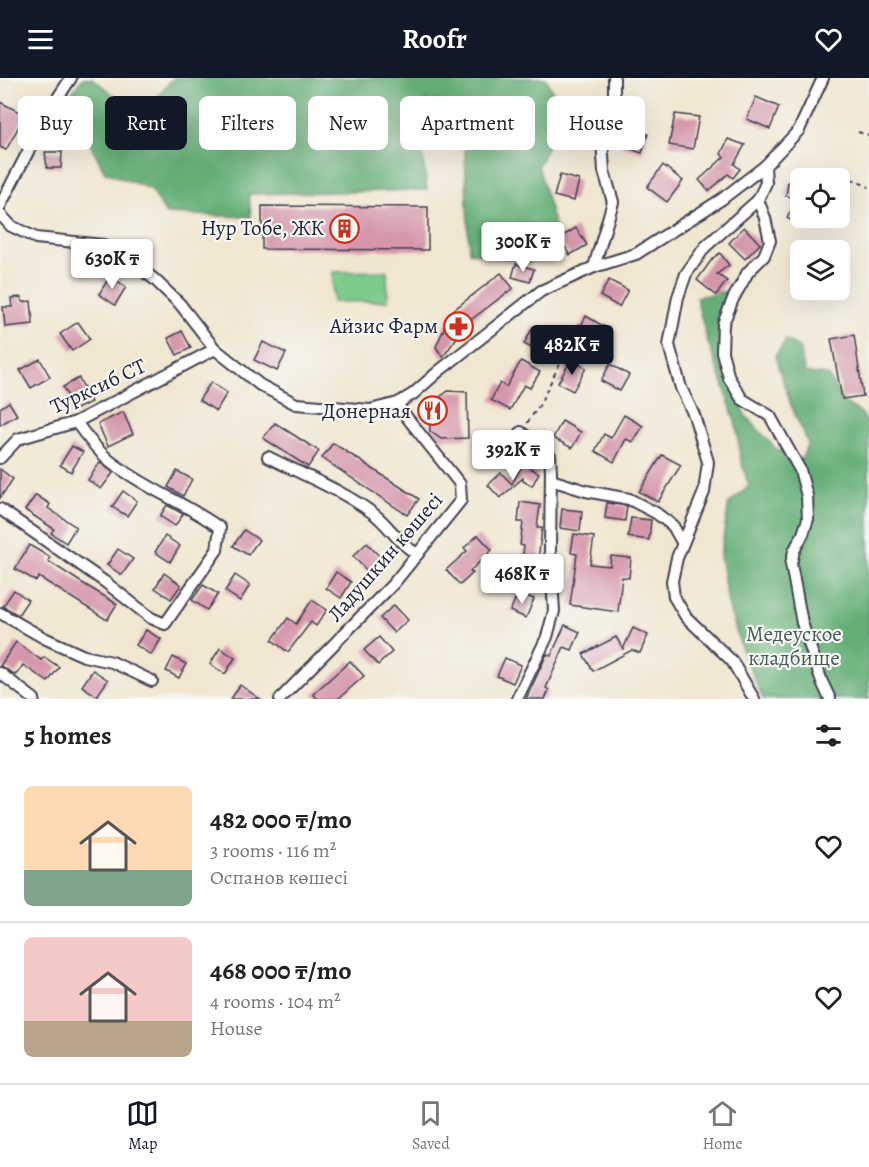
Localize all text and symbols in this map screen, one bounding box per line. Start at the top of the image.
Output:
text: Roofr [402,21,467,57]
icon: menu [24,23,57,56]
icon: heart [812,23,845,56]
chip: Buy [18,96,93,150]
chip: Rent [105,96,187,150]
chip: Filters [199,96,296,150]
chip: New [308,96,388,150]
chip: Apartment [400,96,535,150]
chip: House [547,96,645,150]
map controls [790,168,850,300]
button: locate [790,168,850,228]
building icon: Нур Тобе, ЖК [329,212,361,244]
place label: Нур Тобе, ЖК [201,214,325,242]
pin: 300K ₸ [474,222,572,273]
text: 300K ₸ [495,228,551,255]
pin: 630K ₸ [63,239,161,290]
button: layers [790,240,850,300]
text: 630K ₸ [85,245,139,272]
pharmacy icon: Айзис Фарм [443,310,475,342]
place label: Айзис Фарм [329,312,438,340]
pin: 482K ₸ [523,325,621,376]
text: 482K ₸ [544,331,600,358]
street label: Турксиб СТ [46,351,151,420]
restaurant icon: Донерная [416,395,448,427]
place label: Донерная [322,397,411,425]
pin: 392K ₸ [464,430,562,481]
text: 392K ₸ [486,436,540,463]
street label: Ладушкин көшесі [321,486,449,627]
pin: 468K ₸ [473,554,571,605]
text: 468K ₸ [495,560,549,587]
park label: Медеуское кладбище [746,620,842,672]
text: 5 homes [24,718,112,753]
icon: filters [812,719,845,752]
text: 482 000 ₸/mo [210,802,352,837]
icon: home [72,810,144,882]
icon: heart [812,830,845,863]
text: 3 rooms · 116 m² [210,837,336,864]
text: Оспанов көшесі [210,864,348,891]
text: 468 000 ₸/mo [210,953,352,988]
icon: home [72,961,144,1033]
icon: heart [812,981,845,1014]
text: 4 rooms · 104 m² [210,988,341,1015]
text: House [210,1015,262,1042]
tab: Map [126,1097,159,1155]
tab: Saved [412,1097,450,1155]
tab: Home [702,1097,743,1155]

